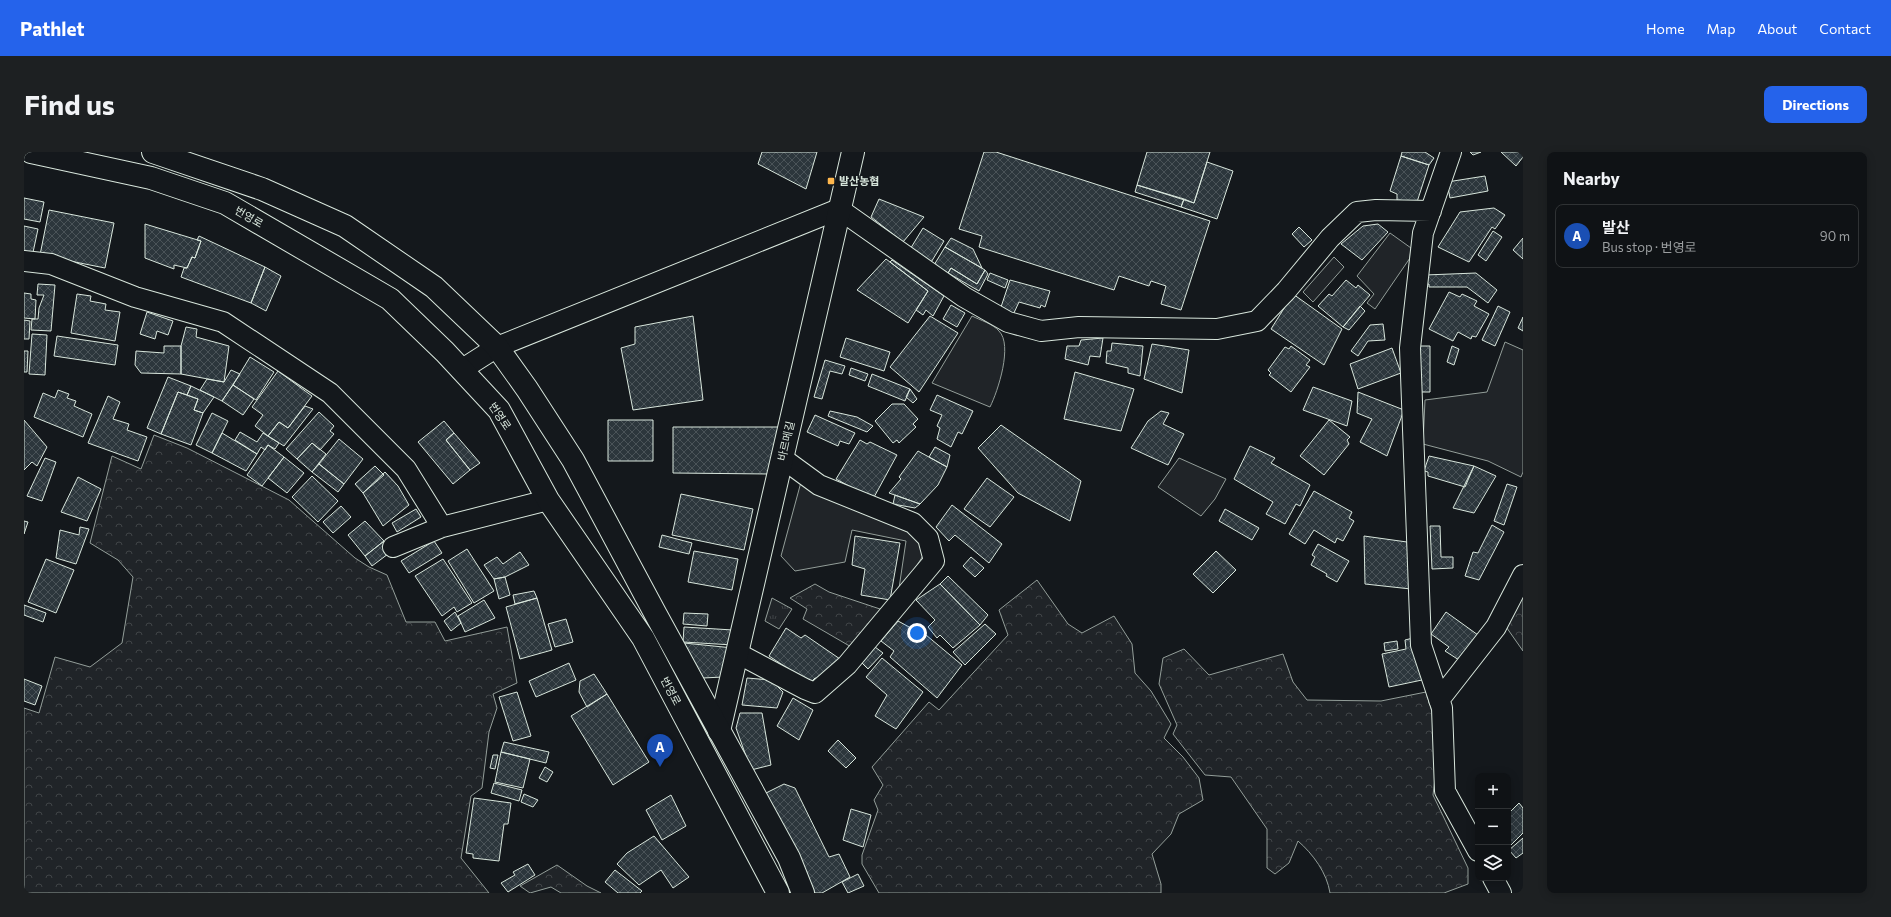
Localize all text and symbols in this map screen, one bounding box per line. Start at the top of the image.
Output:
text: Pathlet [20,17,85,40]
text: Home [1646,20,1685,37]
text: Map [1707,20,1735,37]
text: About [1757,20,1797,37]
text: Contact [1819,20,1871,37]
button: Directions [1764,86,1867,123]
text: Find us [24,87,115,121]
text: Nearby [1563,168,1620,189]
place label: 발산농협 [839,174,879,187]
marker: 발산농협 [826,176,836,186]
street label: 번영로 [233,203,266,230]
text: 발산 [1602,218,1630,236]
text: A [1572,228,1582,244]
text: 90 m [1820,228,1850,244]
text: Bus stop · 번영로 [1602,239,1697,255]
street label: 번영로 [487,399,514,432]
street label: 바르메길 [775,420,796,462]
your location [907,623,927,643]
street label: 번영로 [659,674,684,707]
pin: A [647,734,673,767]
map controls [1475,773,1511,881]
button: + [1475,773,1511,809]
button: − [1475,809,1511,845]
button: layers [1475,845,1511,881]

